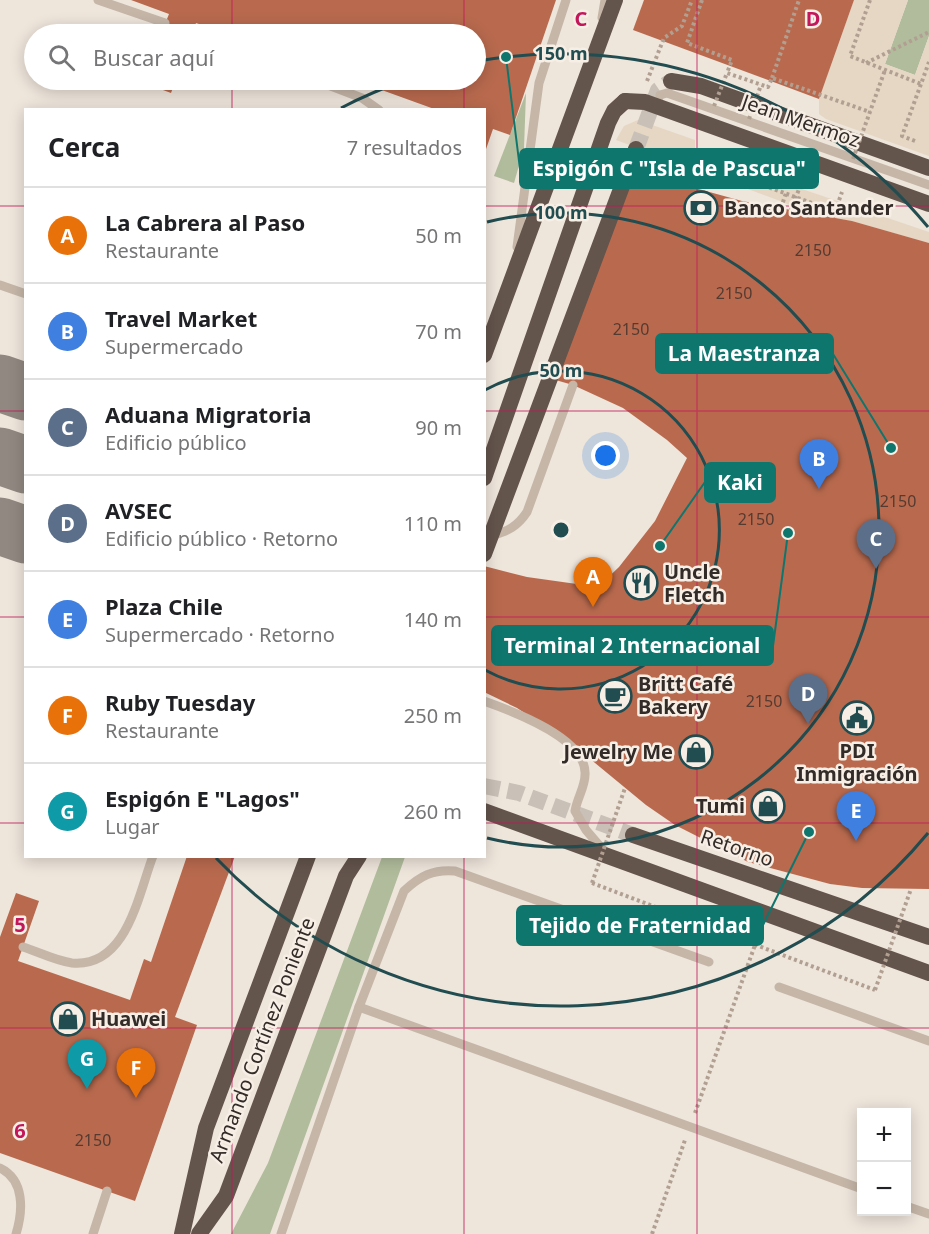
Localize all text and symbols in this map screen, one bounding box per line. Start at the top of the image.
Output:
text: C [575,5,588,32]
text: D [806,5,820,32]
search box [24,24,486,90]
icon: search [45,41,78,74]
text: 150 m [534,41,588,65]
text: Buscar aquí [93,42,214,72]
street label: Jean Mermoz [737,87,864,153]
text: Cerca [48,129,120,165]
text: 7 resultados [347,134,462,161]
callout: Espigón C "Isla de Pascua" [520,149,818,188]
text: Espigón C "Isla de Pascua" [532,154,806,182]
bank icon: Banco Santander [683,190,719,226]
place label: Banco Santander [724,194,894,221]
text: 100 m [534,200,588,224]
text: La Cabrera al Paso [105,207,305,237]
text: A [61,222,74,249]
text: 50 m [415,222,462,249]
text: Restaurante [105,237,219,264]
house number: 2150 [795,239,831,261]
house number: 2150 [716,282,752,304]
text: Travel Market [105,303,257,333]
text: B [61,318,74,345]
text: 70 m [415,318,462,345]
house number: 2150 [613,318,649,340]
text: Supermercado [105,333,243,360]
callout: La Maestranza [656,334,833,373]
text: La Maestranza [668,339,820,367]
text: 50 m [540,358,582,382]
text: Aduana Migratoria [105,399,312,429]
text: C [61,414,74,441]
text: 90 m [415,414,462,441]
text: Edificio público [105,429,247,456]
pin: B [800,440,838,489]
your location [591,441,620,470]
callout: Kaki [705,463,775,502]
text: Kaki [717,468,763,496]
house number: 2150 [880,490,916,512]
text: AVSEC [105,495,172,525]
house number: 2150 [738,508,774,530]
text: D [60,510,75,537]
text: 110 m [404,510,462,537]
centre of rings [551,520,571,540]
pin: C [856,520,896,569]
text: Edificio público · Retorno [105,525,338,552]
pin: A [574,558,612,607]
place label: Uncle Fletch [664,558,725,608]
restaurant icon: Uncle Fletch [623,565,659,601]
text: Plaza Chile [105,591,223,621]
text: E [62,606,73,633]
text: 140 m [404,606,462,633]
text: Supermercado · Retorno [105,621,335,648]
callout: Terminal 2 Internacional [492,626,773,665]
text: Terminal 2 Internacional [504,631,760,659]
place label: Britt Café Bakery [638,670,733,720]
pin: D [788,674,828,724]
cafe icon: Britt Café Bakery [597,678,633,714]
text: Ruby Tuesday [105,687,255,717]
house number: 2150 [746,690,782,712]
public building icon: PDI Inmigración [839,700,875,736]
text: F [62,702,73,729]
text: 250 m [404,702,462,729]
text: Restaurante [105,717,219,744]
shop icon: Jewelry Me [678,734,714,770]
place label: PDI Inmigración [796,737,918,787]
place label: Jewelry Me [561,738,673,765]
text: Espigón E "Lagos" [105,783,300,813]
shop icon: Tumi [750,788,786,824]
place label: Tumi [696,792,745,819]
pin: E [836,792,876,841]
text: G [60,798,75,825]
text: 260 m [404,798,462,825]
text: Lugar [105,813,160,840]
street label: Retorno [697,822,777,873]
callout: Tejido de Fraternidad [517,906,763,945]
text: 5 [14,911,26,938]
text: Tejido de Fraternidad [529,911,751,939]
street label: Armando Cortínez Poniente [202,914,321,1166]
shop icon: Huawei [50,1001,86,1037]
place label: Huawei [91,1005,166,1032]
pin: G [68,1040,106,1089]
pin: F [116,1048,156,1098]
map controls [857,1108,911,1216]
button: + [857,1108,911,1162]
text: 6 [14,1117,26,1144]
house number: 2150 [75,1129,111,1151]
button: − [857,1162,911,1216]

